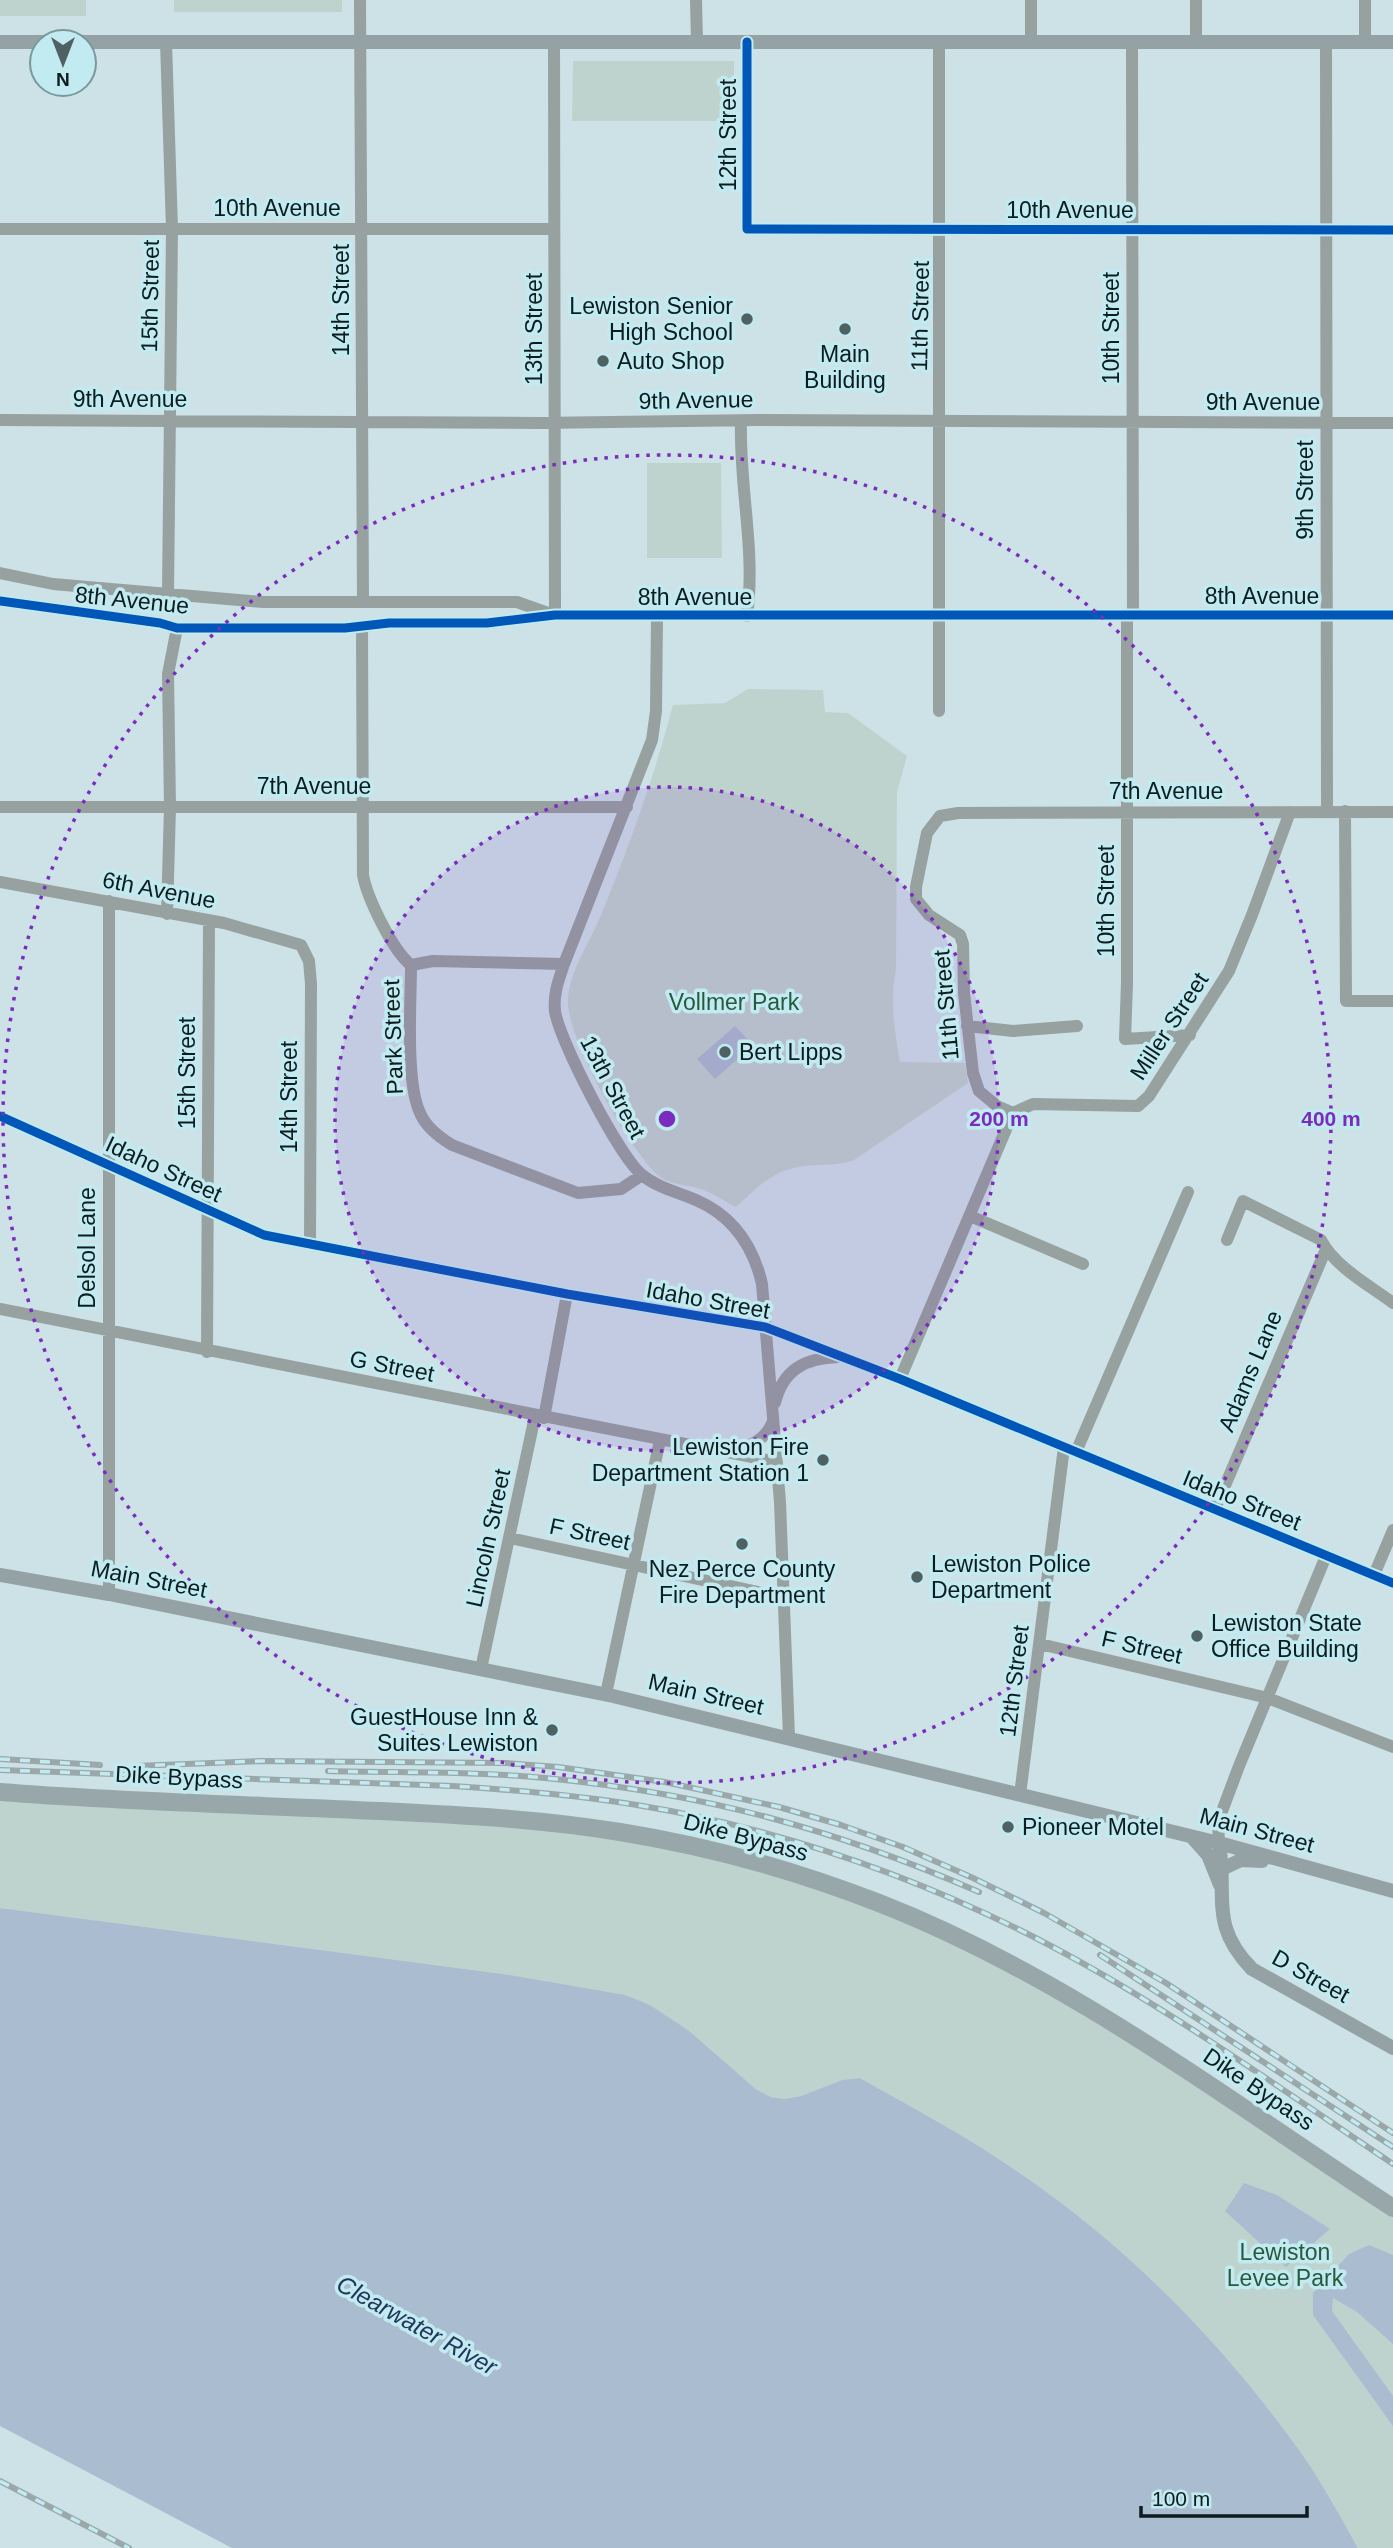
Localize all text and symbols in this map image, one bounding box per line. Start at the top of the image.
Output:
north arrow [28,28,98,98]
text: N [56,69,70,90]
street label: 12th Street [715,78,741,191]
street label: 10th Avenue [213,195,341,221]
street label: 10th Avenue [1006,197,1134,223]
street label: 15th Street [136,239,164,352]
street label: 14th Street [328,243,354,356]
street label: 11th Street [906,260,934,372]
street label: 10th Street [1098,271,1124,384]
street label: 13th Street [521,272,547,385]
place label: Lewiston Senior High School [569,293,733,345]
marker: Lewiston Senior High School [739,311,755,327]
marker: Main Building [837,321,853,337]
place label: Main Building [804,341,886,393]
place label: Auto Shop [617,348,724,374]
marker: Auto Shop [595,353,611,369]
street label: 9th Avenue [73,386,187,412]
street label: 9th Avenue [638,386,754,414]
street label: 9th Avenue [1206,389,1320,415]
street label: 9th Street [1292,440,1318,540]
street label: 8th Avenue [74,581,190,619]
street label: 8th Avenue [1205,583,1319,609]
street label: 8th Avenue [638,584,752,610]
street label: 7th Avenue [257,773,371,799]
street label: 7th Avenue [1109,778,1223,804]
street label: 10th Street [1093,844,1119,957]
street label: 6th Avenue [100,866,218,914]
street label: 11th Street [928,948,964,1061]
street label: Miller Street [1125,967,1214,1085]
street label: Park Street [378,978,408,1095]
park label: Vollmer Park [669,989,800,1015]
street label: 15th Street [174,1016,200,1129]
street label: 13th Street [575,1031,651,1143]
place label: Bert Lipps [739,1039,843,1065]
street label: 14th Street [276,1040,302,1153]
marker: Bert Lipps [717,1044,733,1060]
centre of rings [655,1107,679,1131]
text: 200 m [969,1107,1029,1130]
text: 400 m [1301,1107,1361,1130]
street label: Idaho Street [102,1131,227,1208]
street label: Delsol Lane [74,1187,100,1309]
street label: Idaho Street [644,1276,773,1324]
street label: Adams Lane [1213,1306,1287,1436]
street label: G Street [347,1345,437,1387]
place label: Lewiston Fire Department Station 1 [592,1434,809,1486]
marker: Lewiston Fire Department Station 1 [815,1452,831,1468]
street label: Idaho Street [1179,1464,1306,1536]
street label: Lincoln Street [461,1466,515,1609]
street label: F Street [547,1513,633,1555]
marker: Nez Perce County Fire Department [734,1536,750,1552]
place label: Lewiston Police Department [931,1551,1091,1603]
street label: Main Street [89,1555,210,1603]
place label: Nez Perce County Fire Department [649,1556,836,1608]
marker: Lewiston Police Department [909,1569,925,1585]
place label: Lewiston State Office Building [1211,1610,1362,1662]
street label: 12th Street [994,1623,1034,1738]
street label: F Street [1099,1625,1185,1669]
marker: Lewiston State Office Building [1189,1628,1205,1644]
street label: Main Street [646,1668,767,1720]
place label: GuestHouse Inn & Suites Lewiston [350,1704,538,1756]
marker: GuestHouse Inn & Suites Lewiston [544,1722,560,1738]
street label: Dike Bypass [114,1761,244,1793]
street label: Main Street [1197,1802,1318,1858]
street label: Dike Bypass [681,1808,811,1866]
place label: Pioneer Motel [1022,1814,1164,1840]
marker: Pioneer Motel [1000,1819,1016,1835]
street label: D Street [1268,1944,1355,2008]
street label: Dike Bypass [1199,2042,1319,2136]
park label: Lewiston Levee Park [1227,2239,1344,2291]
water label: Clearwater River [332,2270,503,2381]
scale bar [1141,2474,1307,2518]
text: 100 m [1152,2487,1210,2510]

